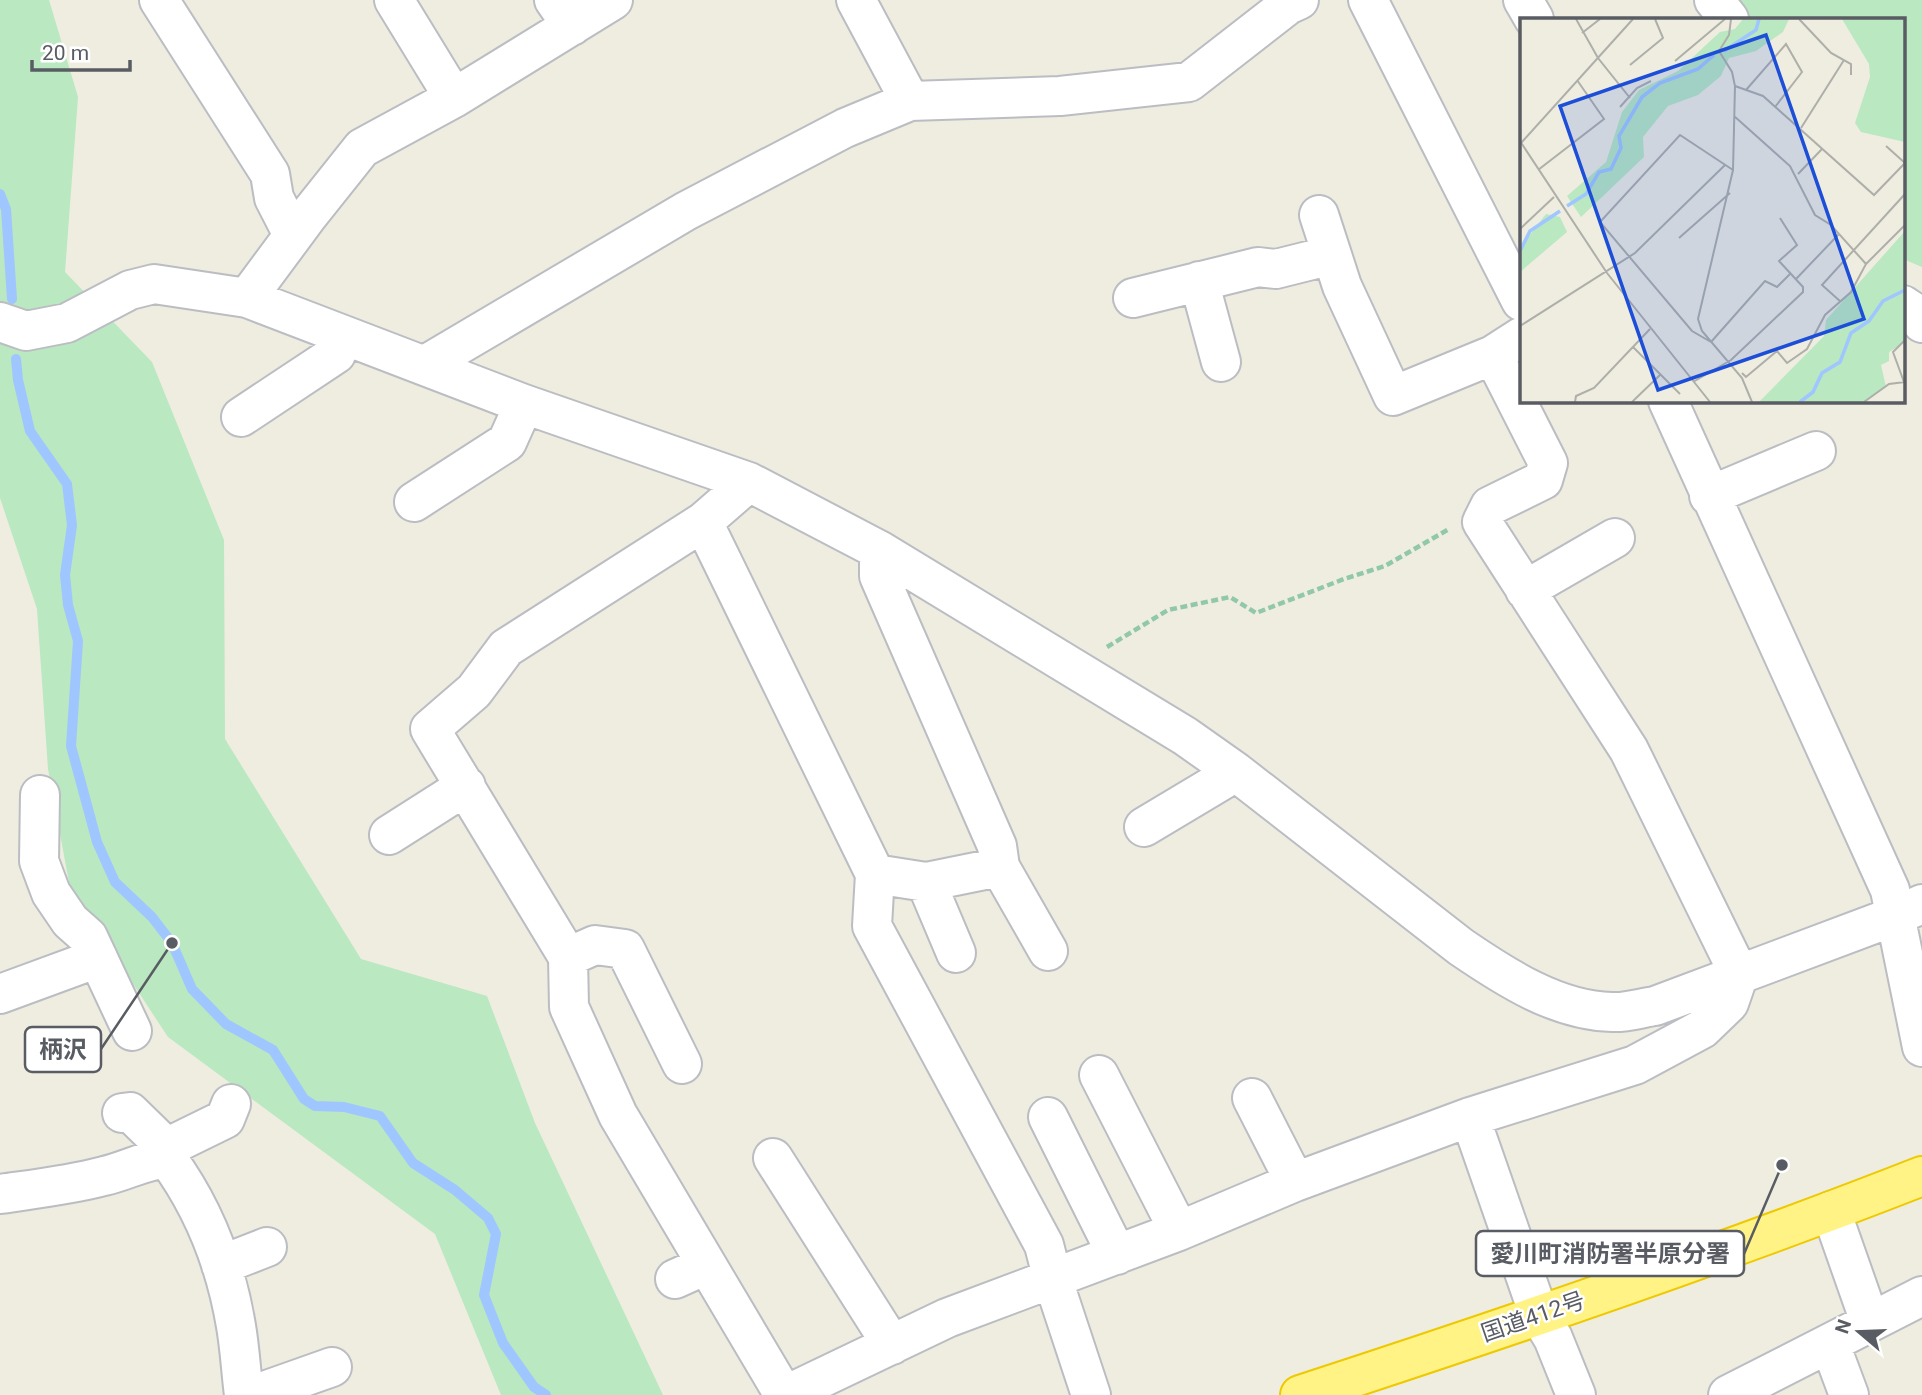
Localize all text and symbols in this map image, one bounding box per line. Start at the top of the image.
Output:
inset map [1520,18,1904,402]
scale bar [32,28,130,72]
text: 20 m [42,41,89,65]
callout: 柄沢 [25,1027,101,1072]
text: 柄沢 [39,1036,87,1064]
callout: 愛川町消防署半原分署 [1476,1231,1744,1276]
text: 愛川町消防署半原分署 [1490,1240,1730,1268]
street label: 国道412号 [1478,1287,1588,1347]
north arrow [1824,1297,1894,1367]
text: N [1830,1317,1856,1337]

